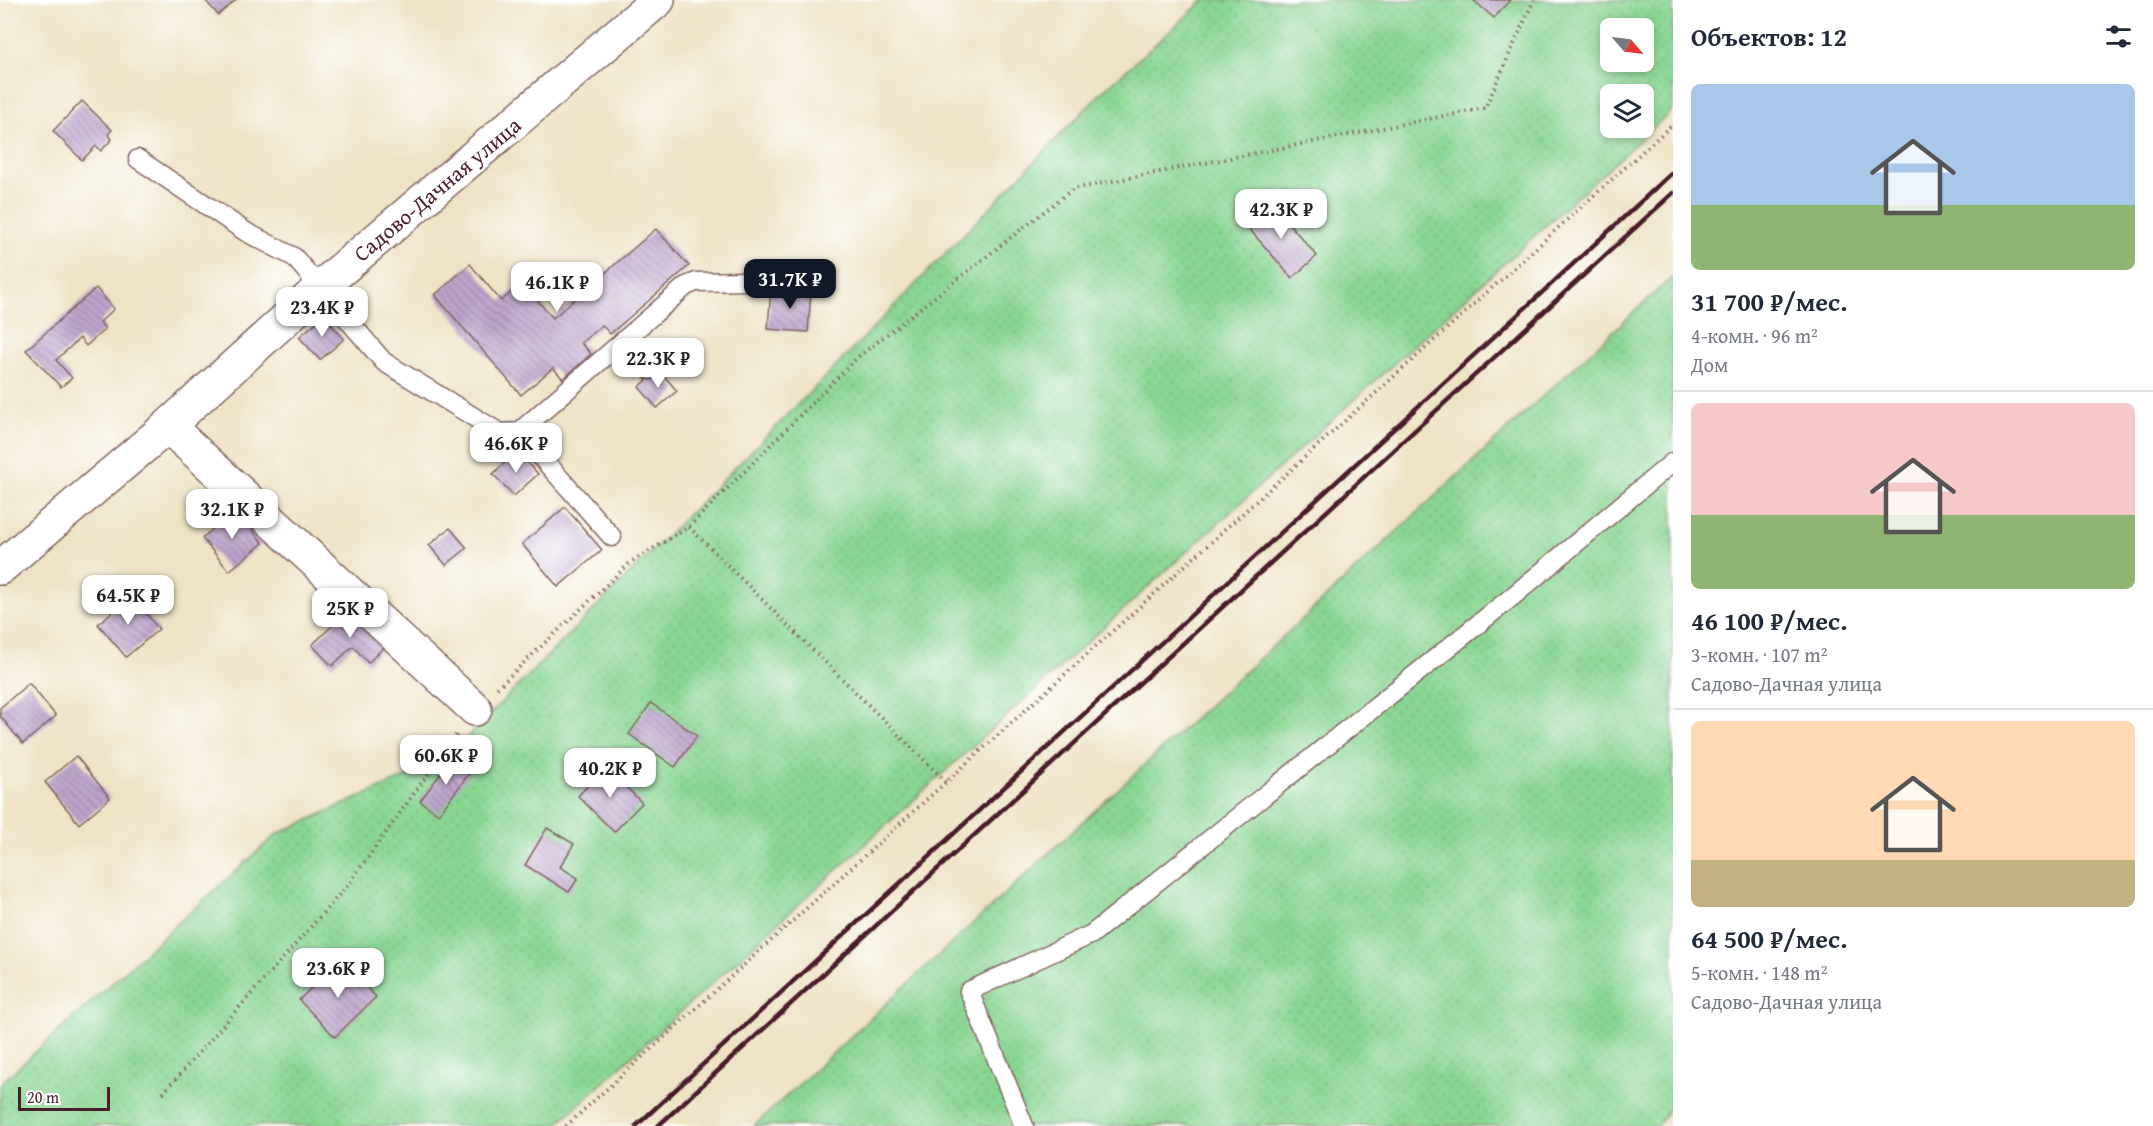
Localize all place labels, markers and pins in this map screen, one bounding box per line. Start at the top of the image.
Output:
pin: 42.3K ₽ [1226,189,1336,240]
pin: 31.7K ₽ [735,259,845,310]
pin: 46.1K ₽ [502,262,612,313]
pin: 23.4K ₽ [267,287,377,338]
pin: 22.3K ₽ [603,338,713,389]
pin: 46.6K ₽ [461,423,571,474]
pin: 32.1K ₽ [177,489,287,540]
pin: 64.5K ₽ [73,575,183,626]
pin: 25K ₽ [308,588,392,639]
pin: 60.6K ₽ [391,735,501,786]
pin: 40.2K ₽ [555,748,665,799]
pin: 23.6K ₽ [283,948,393,999]

